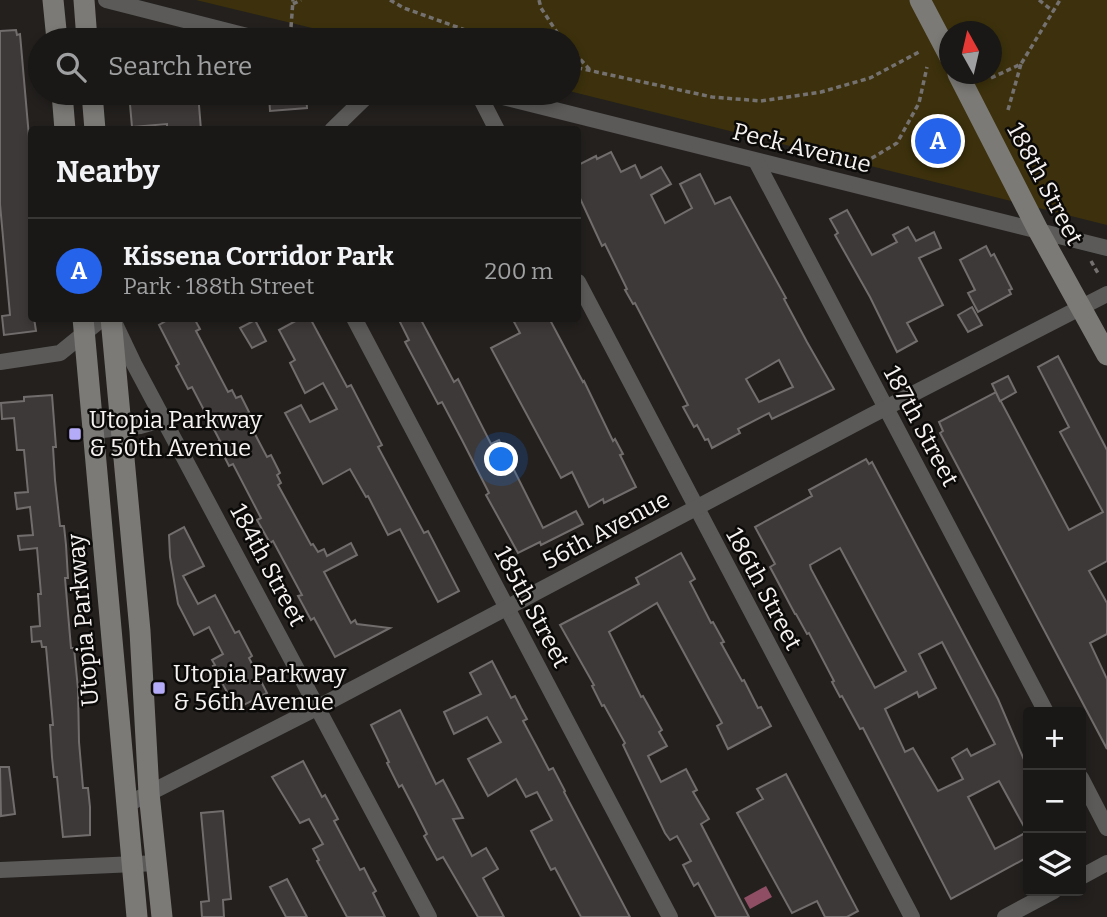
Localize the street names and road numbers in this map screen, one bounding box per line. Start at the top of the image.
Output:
street label: Peck Avenue [730,117,874,179]
street label: 188th Street [1001,118,1089,250]
street label: 187th Street [878,361,965,491]
street label: 56th Avenue [538,485,674,575]
street label: 184th Street [224,499,312,631]
street label: 186th Street [720,523,808,655]
street label: Utopia Parkway [61,532,104,707]
street label: 185th Street [488,542,576,673]

